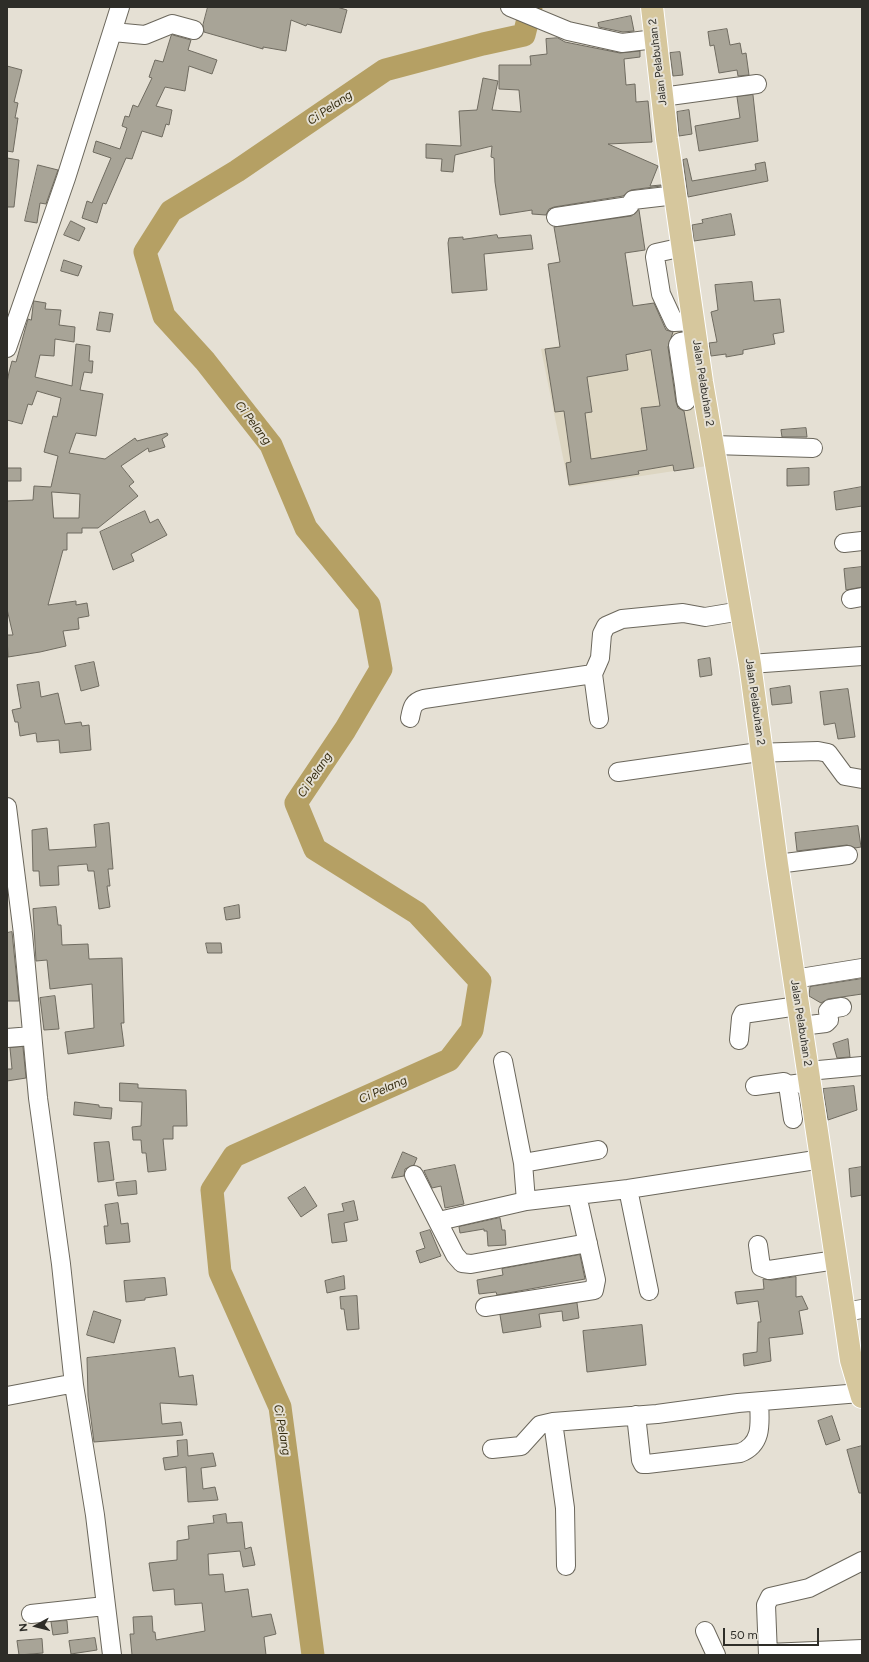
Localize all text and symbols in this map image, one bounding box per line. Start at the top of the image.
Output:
street label: Jalan Pelabuhan 2 [646,18,670,106]
water label: Ci Pelang [305,88,355,128]
street label: Jalan Pelabuhan 2 [690,339,716,427]
water label: Ci Pelang [232,398,274,448]
street label: Jalan Pelabuhan 2 [742,658,768,746]
water label: Ci Pelang [295,750,335,800]
street label: Jalan Pelabuhan 2 [788,979,814,1067]
water label: Ci Pelang [357,1073,409,1107]
water label: Ci Pelang [270,1404,294,1456]
north arrow [16,1606,56,1646]
scale bar [725,1620,821,1646]
text: N [17,1623,31,1633]
text: 50 m [730,1628,758,1642]

